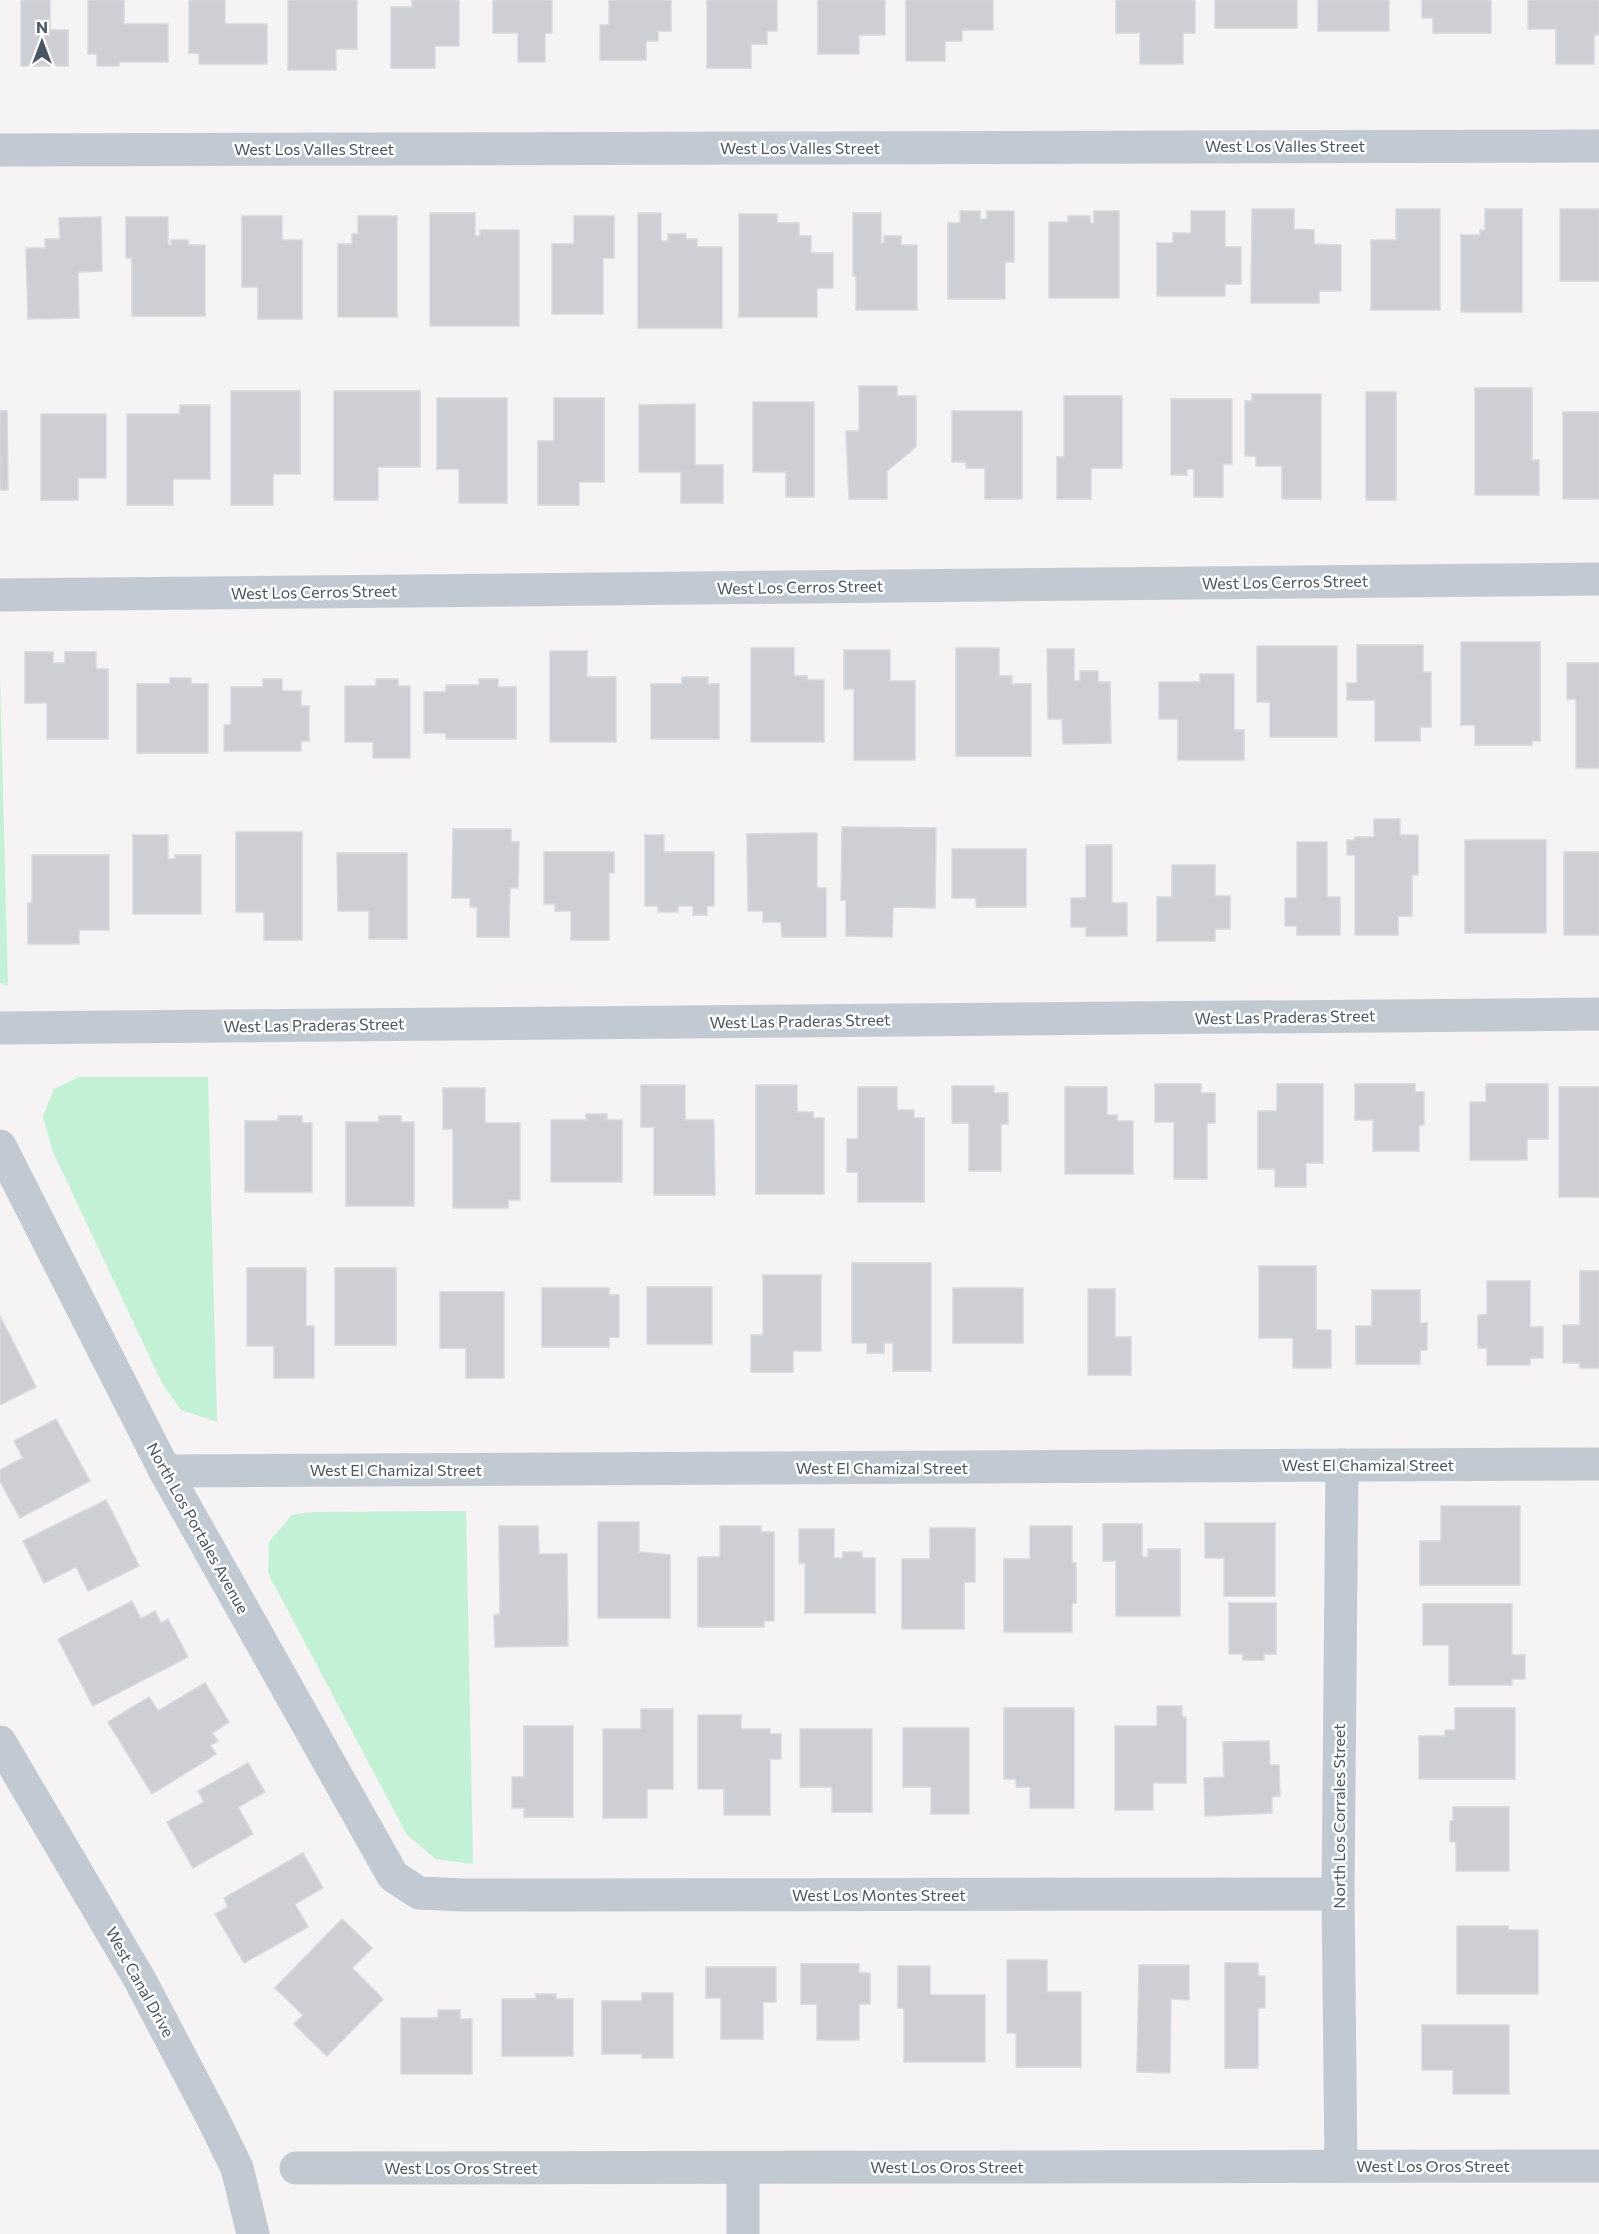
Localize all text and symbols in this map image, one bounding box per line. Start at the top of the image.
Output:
north arrow [12,12,72,72]
text: N [36,17,48,36]
street label: West Los Valles Street [1205,136,1365,155]
street label: West Los Valles Street [720,138,880,157]
street label: West Los Valles Street [234,139,394,158]
street label: West Los Cerros Street [1202,571,1369,592]
street label: West Los Cerros Street [717,576,884,597]
street label: West Los Cerros Street [231,581,398,602]
street label: West Las Praderas Street [1194,1005,1376,1028]
street label: West Las Praderas Street [709,1009,891,1032]
street label: West Las Praderas Street [223,1013,405,1036]
street label: North Los Portales Avenue [143,1439,253,1617]
street label: West El Chamizal Street [1282,1455,1455,1474]
street label: West El Chamizal Street [796,1458,969,1477]
street label: West El Chamizal Street [310,1460,483,1479]
street label: North Los Corrales Street [1329,1723,1348,1909]
street label: West Los Montes Street [792,1885,966,1904]
street label: West Canal Drive [102,1923,179,2040]
street label: West Los Oros Street [1356,2156,1510,2175]
street label: West Los Oros Street [870,2157,1024,2176]
street label: West Los Oros Street [384,2158,538,2177]

